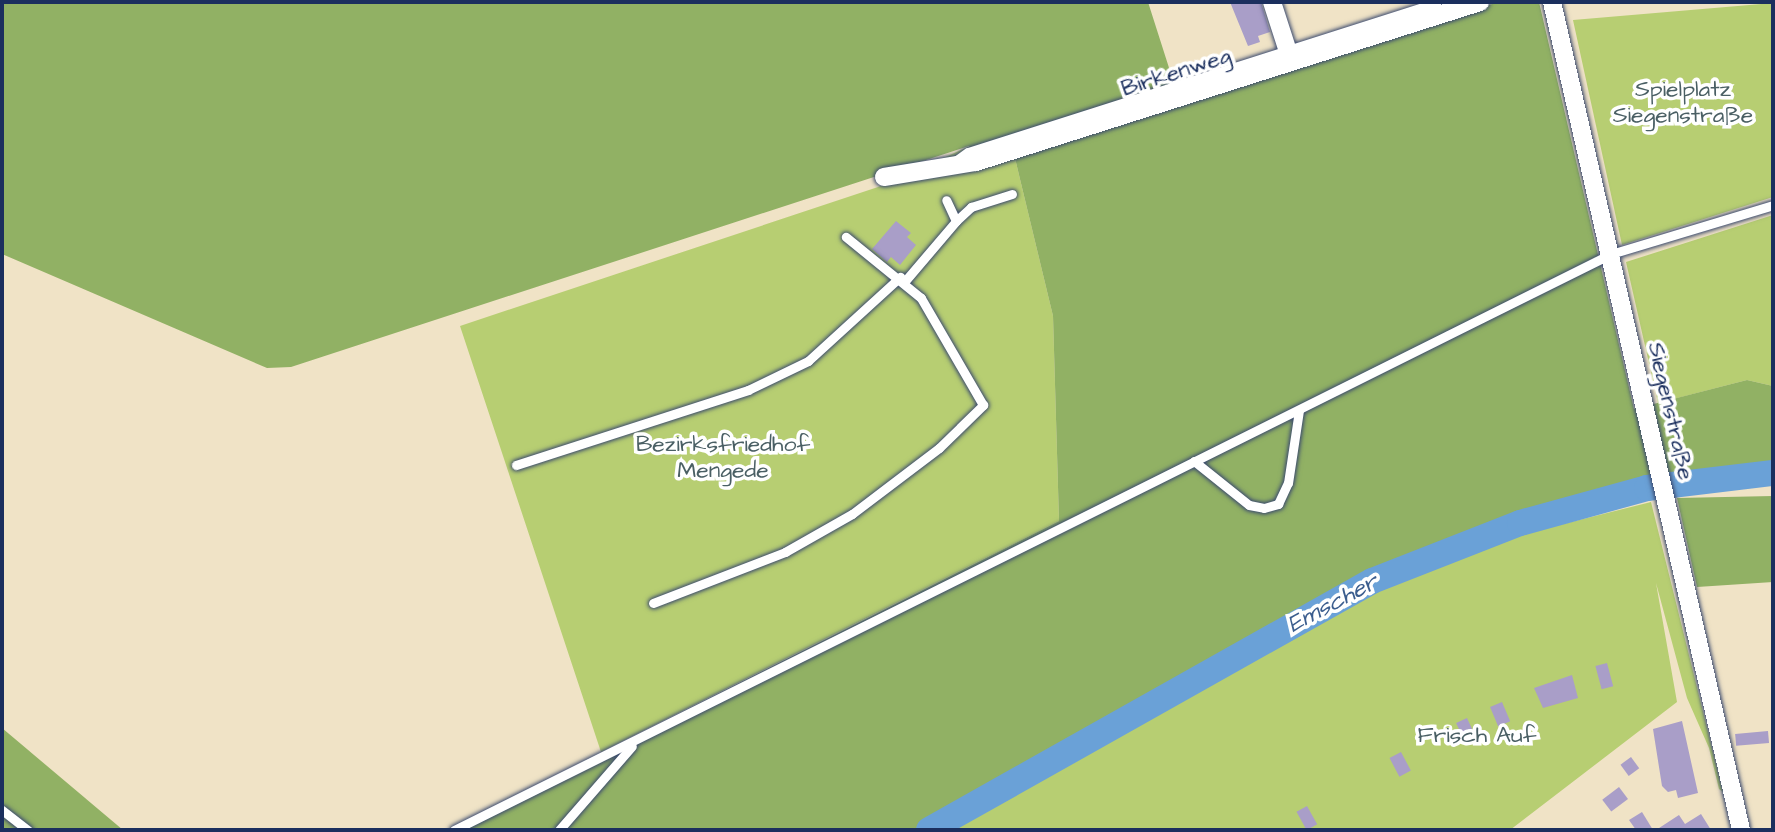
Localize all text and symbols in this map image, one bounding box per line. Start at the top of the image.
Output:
street label: Birkenweg [1118,41,1234,103]
park label: Spielplatz Siegenstraße [1613,75,1753,129]
street label: Siegenstraße [1642,339,1700,483]
park label: Bezirksfriedhof Mengede [636,430,810,484]
water label: Emscher [1283,568,1383,640]
park label: Frisch Auf [1418,721,1536,749]

